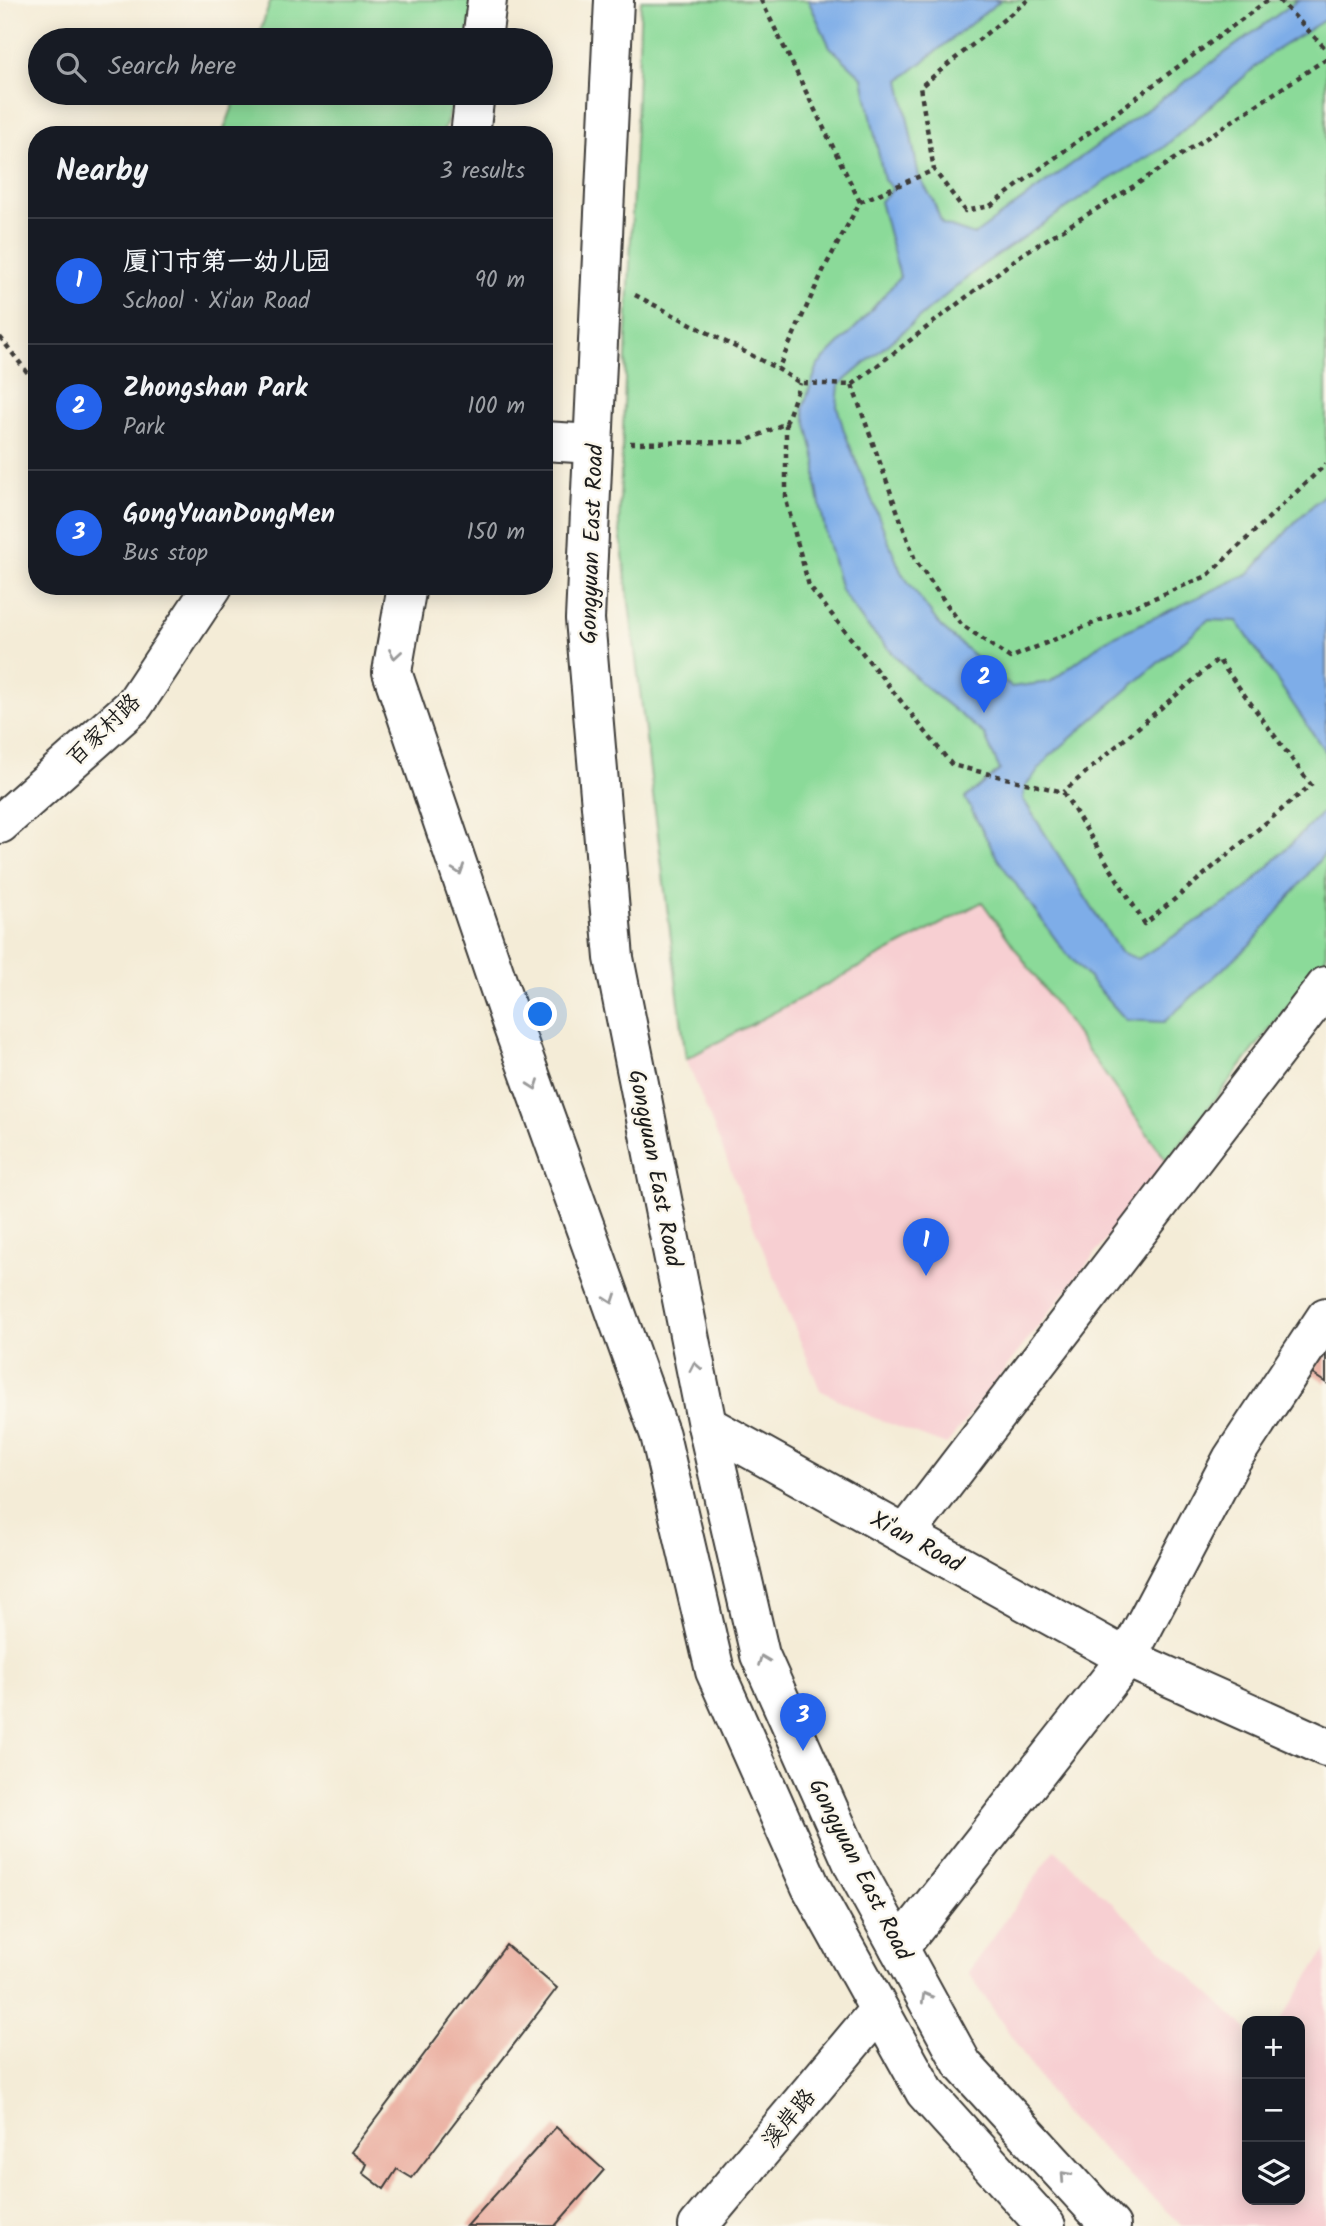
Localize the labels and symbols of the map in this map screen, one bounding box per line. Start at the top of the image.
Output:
street label: Gongyuan East Road [572,443,614,645]
one-way arrow [388,648,403,659]
pin: 2 [961,655,1007,713]
street label: 百家村路 [59,686,150,775]
one-way arrow [451,863,465,875]
your location [523,997,557,1031]
street label: Gongyuan East Road [617,1067,691,1271]
one-way arrow [526,1078,540,1090]
pin: 1 [903,1218,949,1276]
one-way arrow [603,1292,617,1304]
one-way arrow [689,1361,704,1373]
street label: Xi'an Road [863,1502,970,1583]
one-way arrow [757,1655,771,1667]
pin: 3 [780,1693,826,1751]
street label: Gongyuan East Road [798,1773,921,1968]
one-way arrow [921,1992,934,2004]
street label: 溪岸路 [754,2081,825,2157]
one-way arrow [1060,2171,1073,2184]

